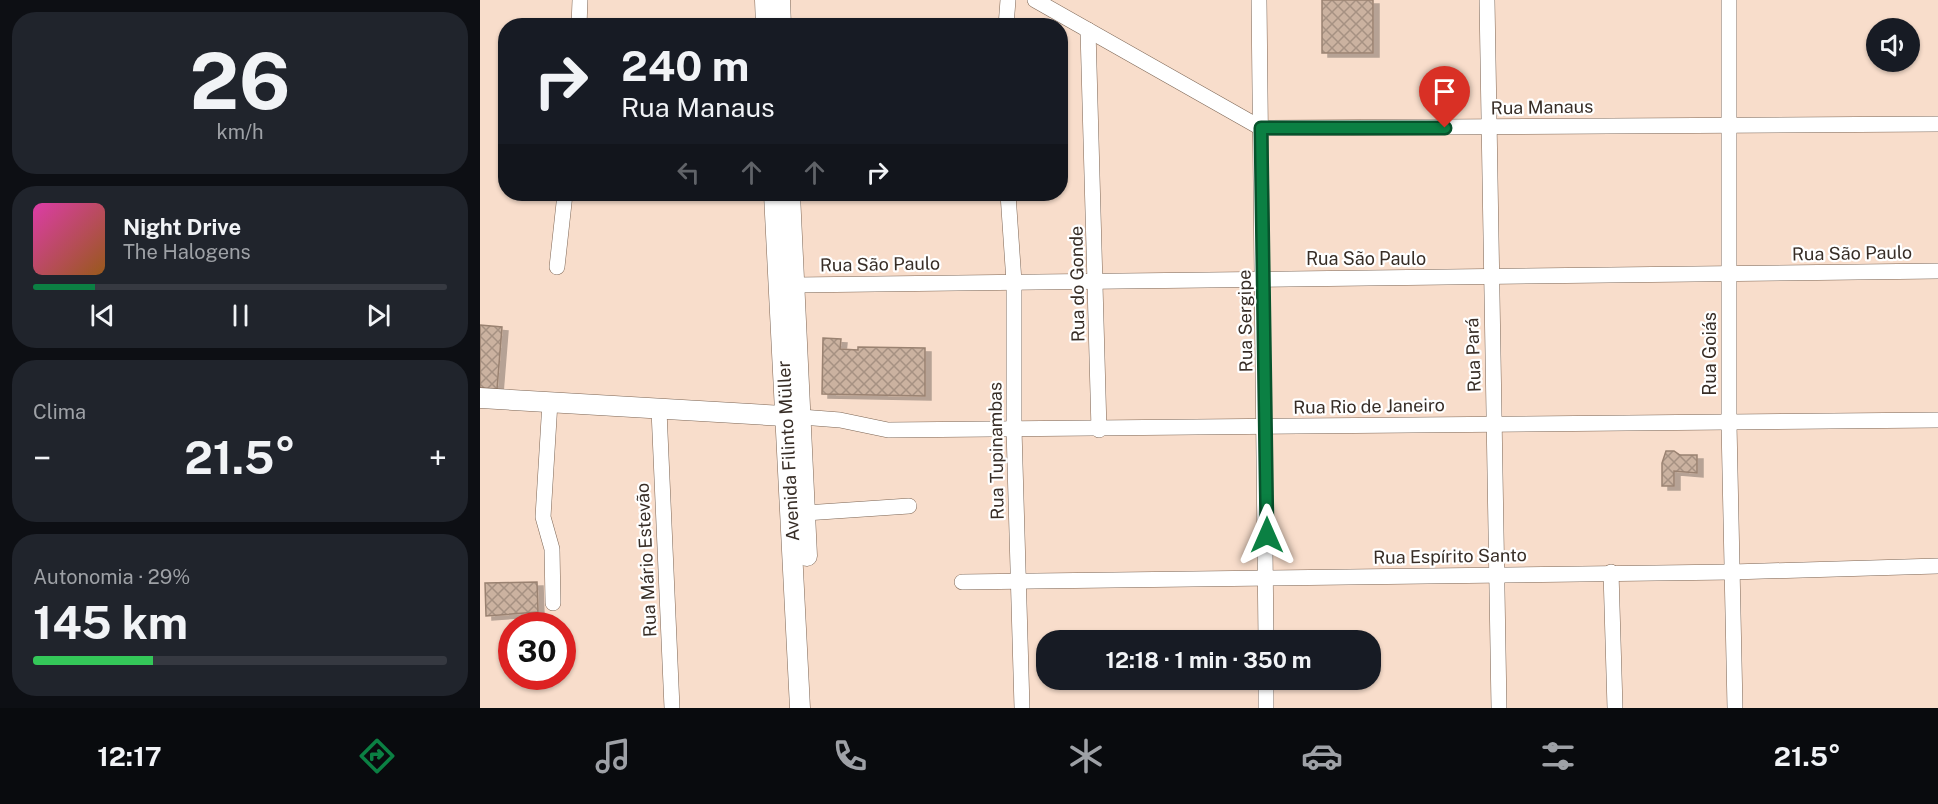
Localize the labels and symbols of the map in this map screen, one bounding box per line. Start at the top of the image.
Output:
pin [1419,66,1470,128]
street label: Rua Manaus [1491,96,1593,118]
street label: Rua do Gonde [1065,226,1089,342]
street label: Rua São Paulo [1792,241,1912,265]
street label: Rua São Paulo [1306,248,1426,269]
street label: Rua São Paulo [820,252,940,276]
street label: Rua Sergipe [1234,270,1256,372]
street label: Rua Goiás [1699,312,1720,396]
street label: Rua Pará [1461,317,1485,393]
street label: Avenida Filinto Müller [773,360,803,542]
street label: Rua Tupinambas [984,382,1008,520]
street label: Rua Rio de Janeiro [1293,394,1445,418]
street label: Rua Mário Estevão [631,482,661,638]
position arrow [1235,503,1299,567]
street label: Rua Espírito Santo [1373,544,1527,568]
speed limit sign: 30 [498,612,576,690]

